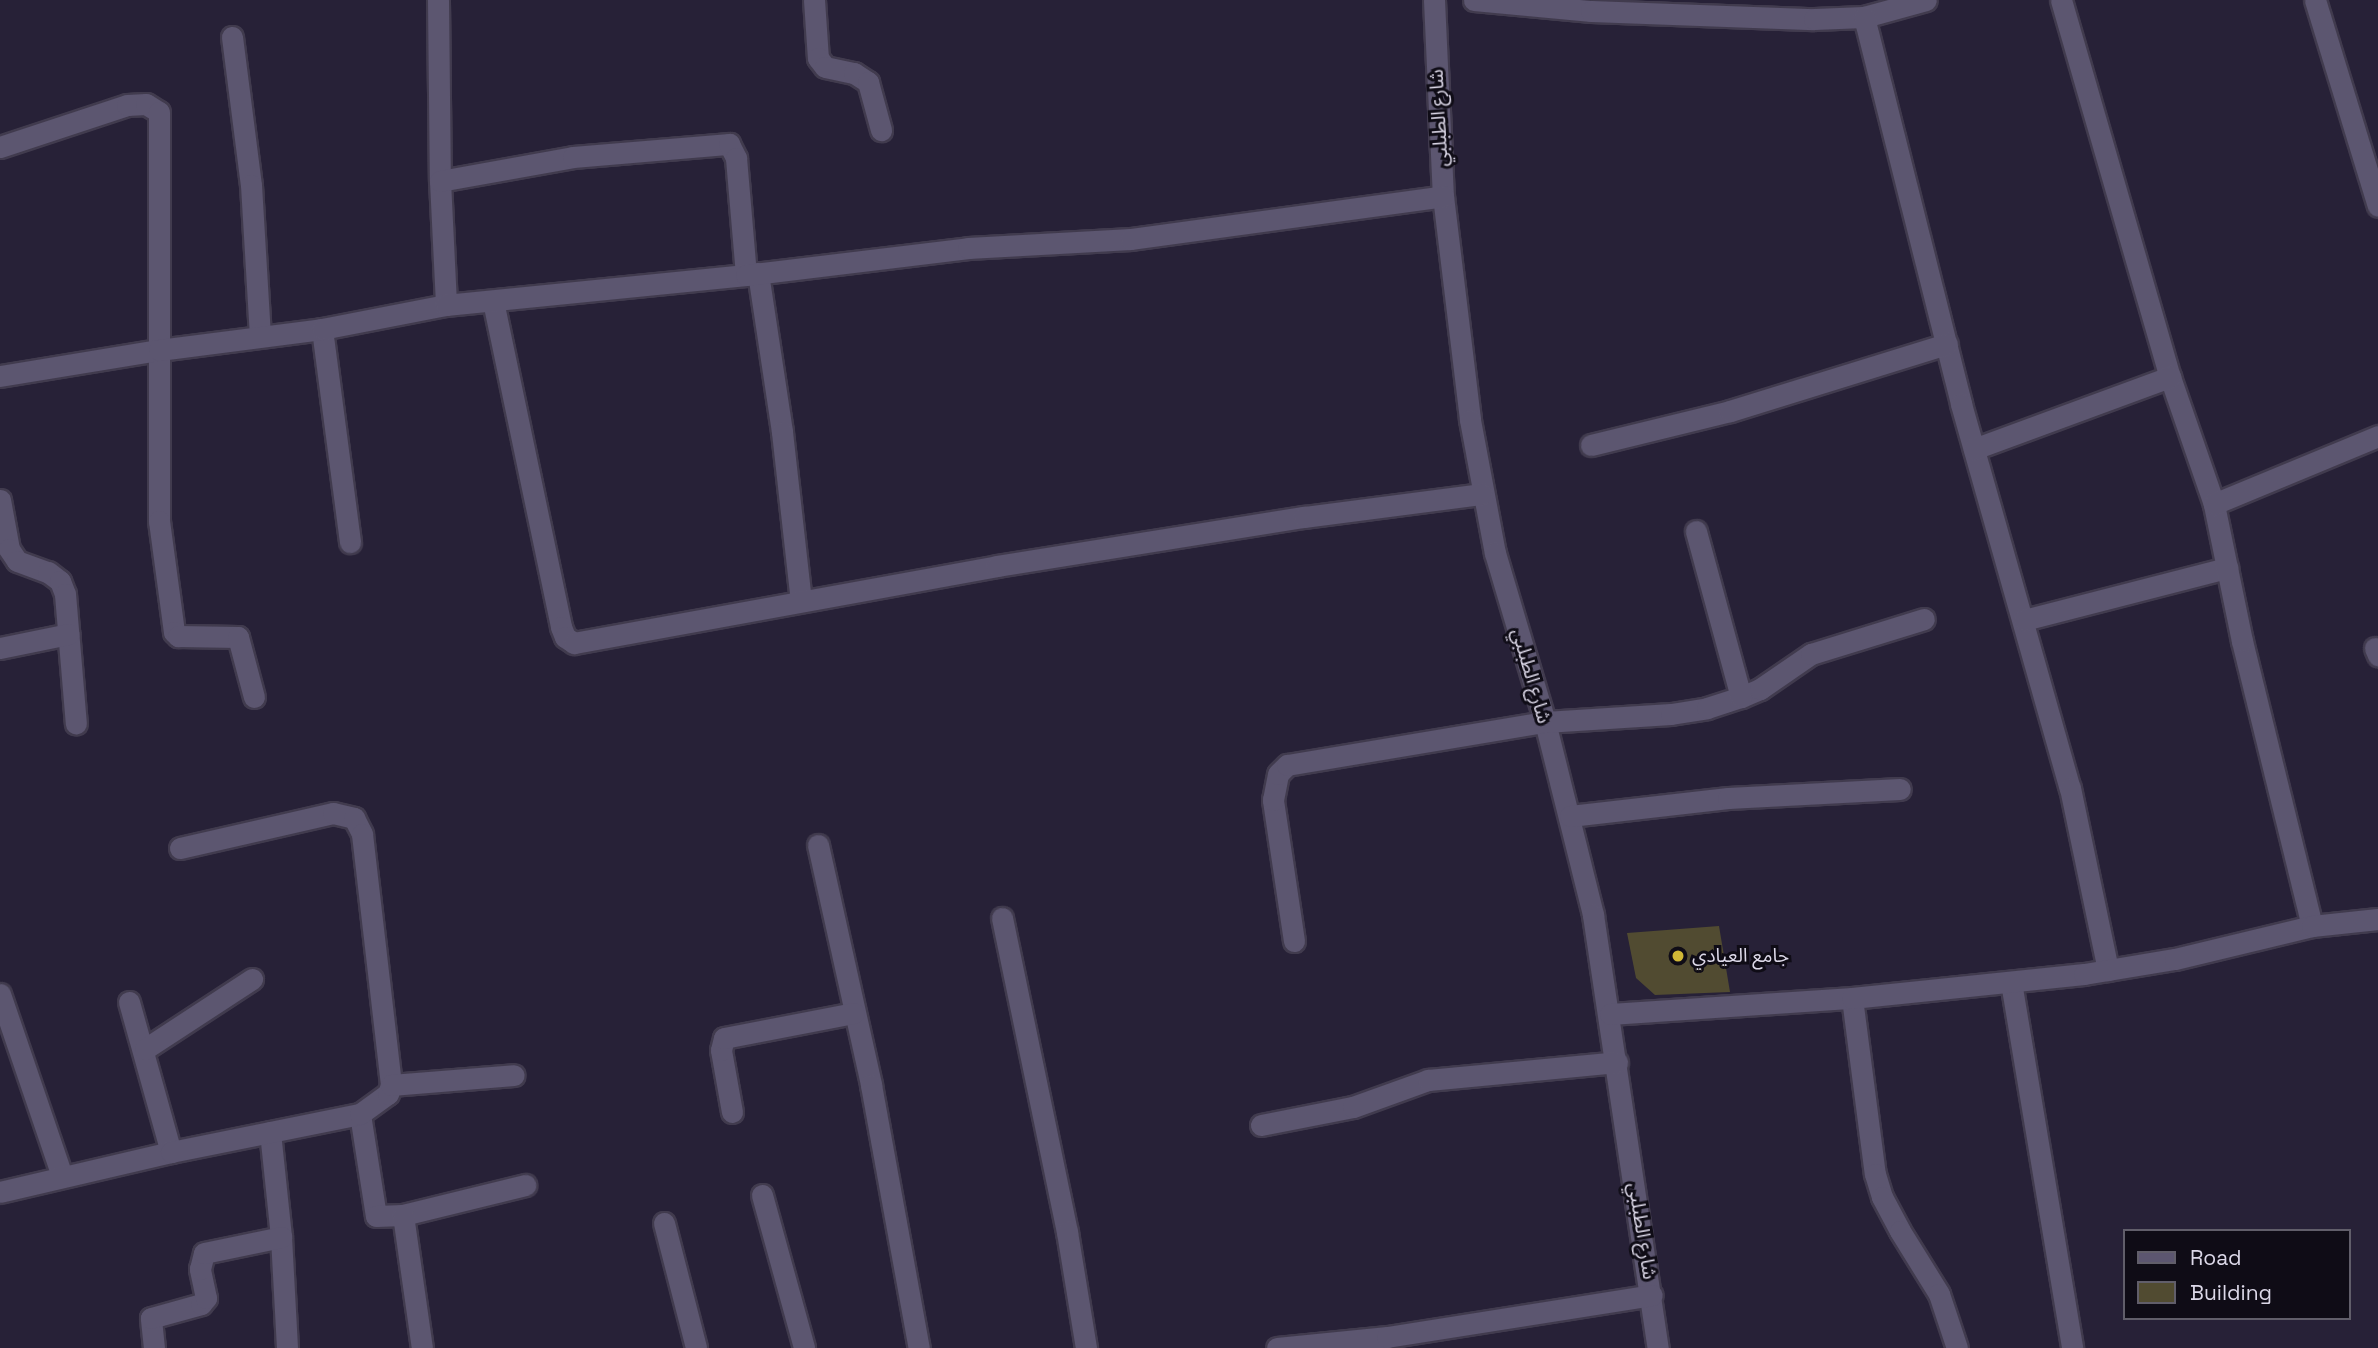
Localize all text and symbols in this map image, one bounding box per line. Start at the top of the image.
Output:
street label: شارع الطبلبي [1425,69,1453,167]
street label: شارع الطبلبي [1507,626,1555,726]
place label: جامع العيادي [1692,945,1789,967]
marker: جامع العيادي [1670,948,1686,964]
street label: شارع الطبلبي [1623,1181,1661,1281]
legend [2122,1229,2350,1320]
text: Road [2190,1244,2242,1271]
text: Building [2190,1279,2272,1306]

